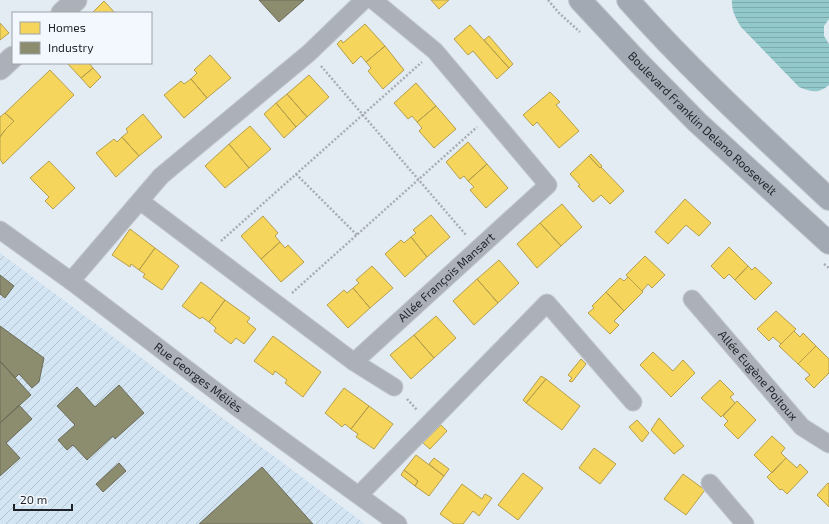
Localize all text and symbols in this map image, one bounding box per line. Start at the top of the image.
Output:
legend [12,12,152,64]
text: Homes [48,20,86,34]
text: Industry [48,40,94,54]
street label: Boulevard Franklin Delano Roosevelt [626,48,780,198]
street label: Allée François Mansart [395,229,497,324]
street label: Allée Eugène Poitoux [716,327,802,423]
street label: Rue Georges Méliès [152,339,245,415]
scale bar [14,486,72,512]
text: 20 m [20,492,47,506]

